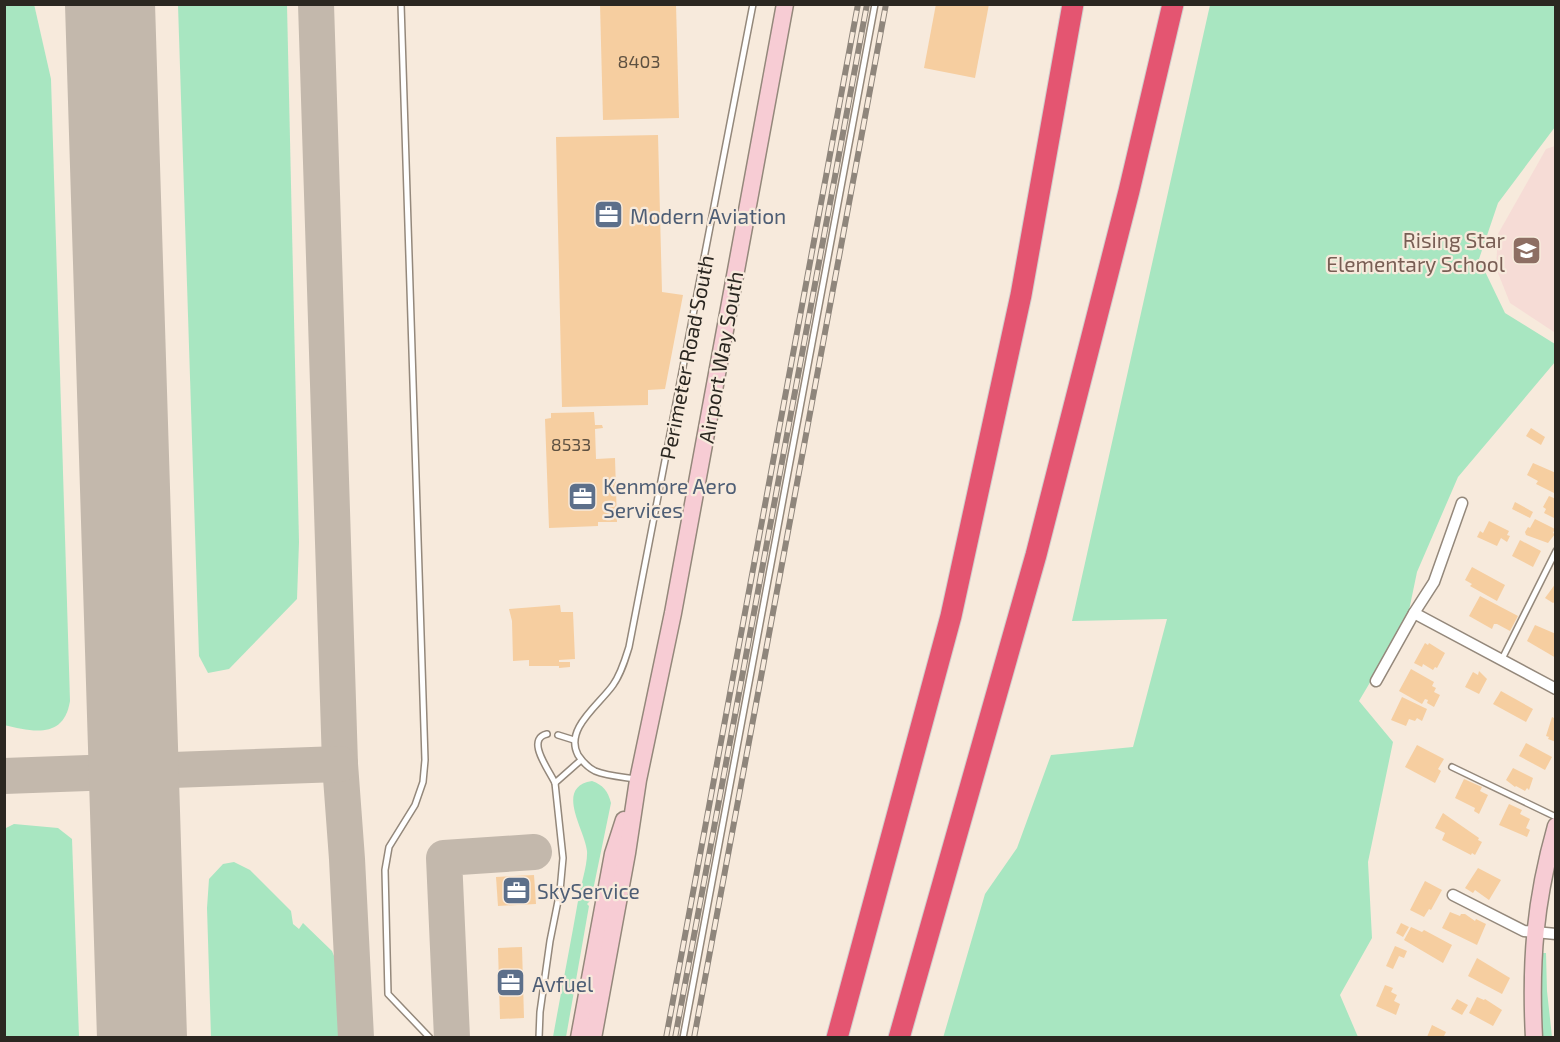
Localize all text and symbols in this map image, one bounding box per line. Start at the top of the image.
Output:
house number: 8403 [618,50,660,72]
office icon: Modern Aviation [593,199,625,231]
place label: Modern Aviation [630,203,786,228]
place label: Rising Star Elementary School [1326,227,1506,276]
school or university icon: Rising Star Elementary School [1510,235,1542,267]
street label: Perimeter Road South [654,253,718,461]
street label: Airport Way South [693,269,747,445]
house number: 8533 [551,433,591,455]
place label: Kenmore Aero Services [603,473,737,522]
office icon: Kenmore Aero Services [566,481,598,513]
office icon: SkyService [500,874,532,906]
place label: SkyService [537,878,640,903]
office icon: Avfuel [495,967,527,999]
place label: Avfuel [532,971,594,996]

